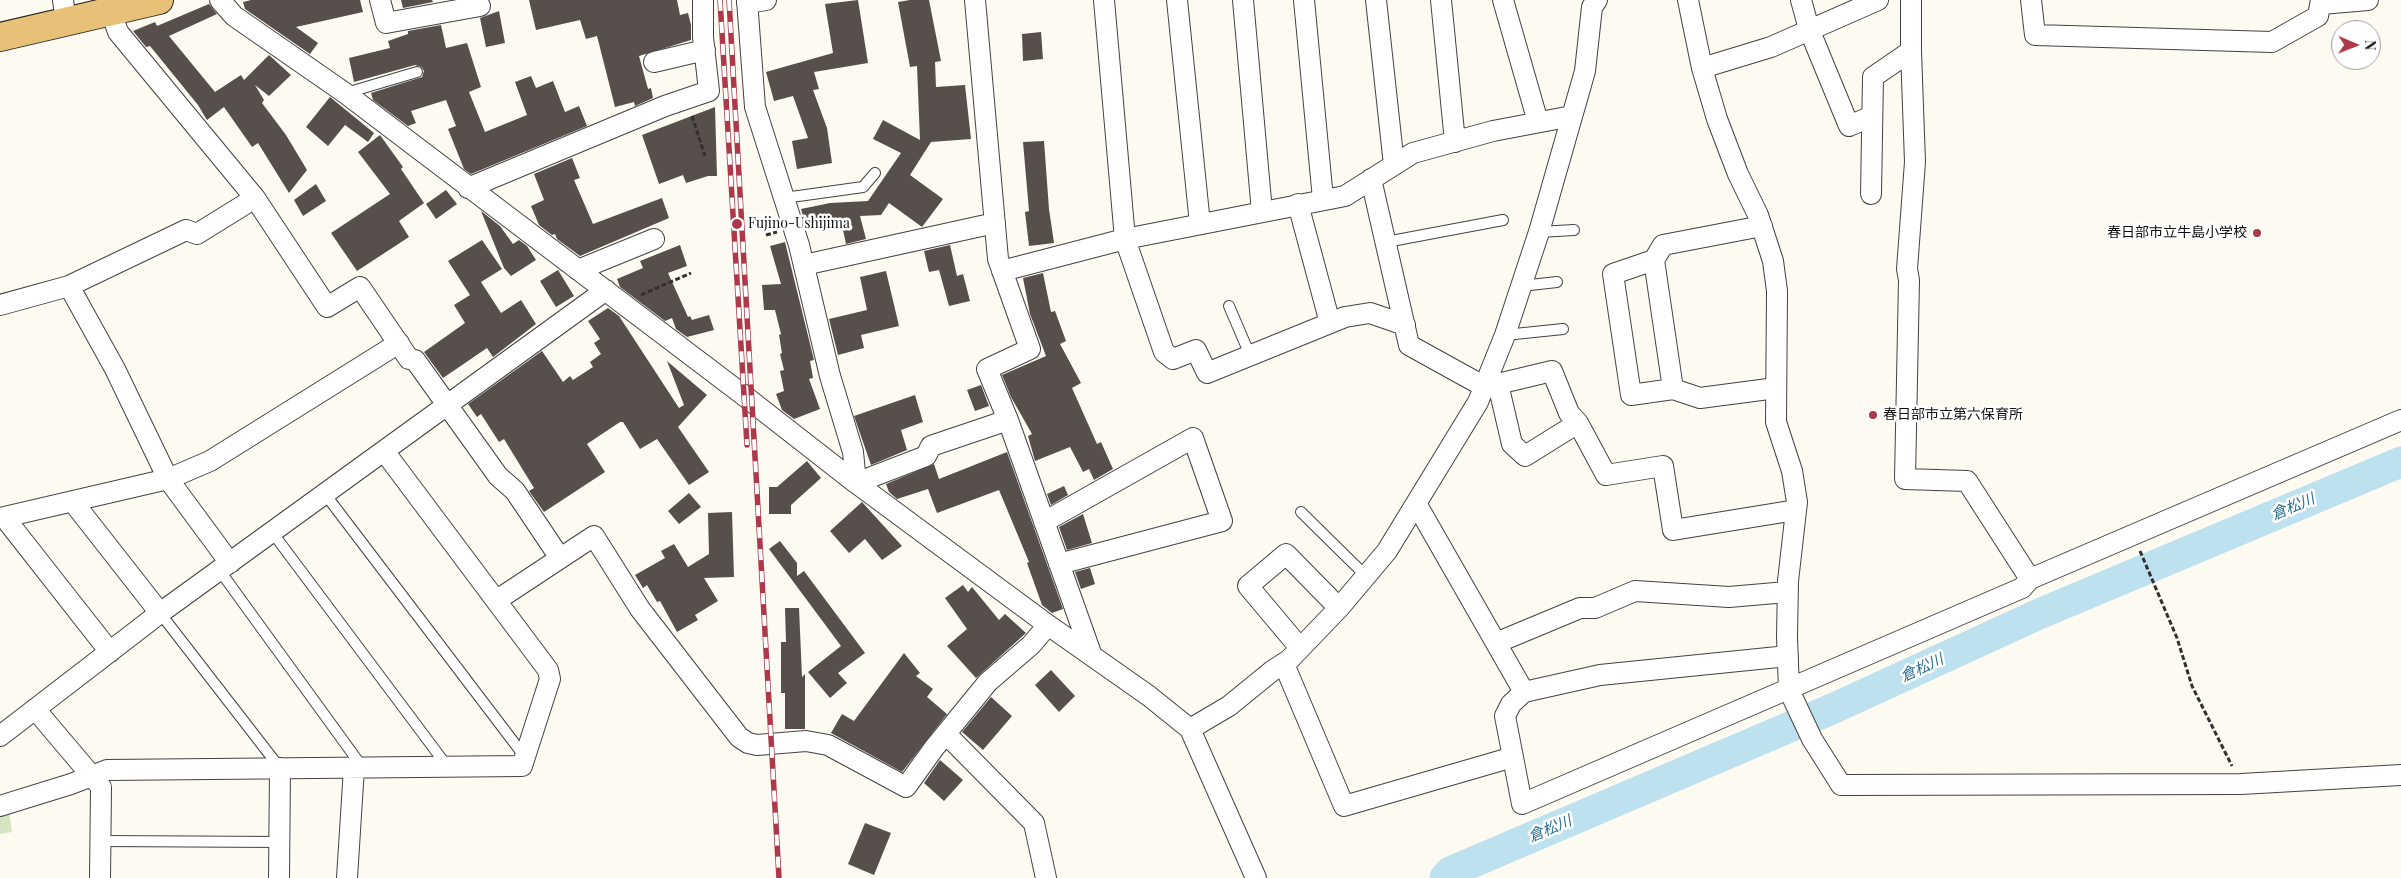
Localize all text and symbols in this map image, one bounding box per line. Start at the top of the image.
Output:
north arrow [2331,20,2381,70]
text: N [2361,40,2380,50]
place label: Fujino-Ushijima [748,216,850,232]
marker: Fujino-Ushijima [730,217,744,231]
place label: 春日部市立牛島小学校 [2107,225,2247,241]
marker: 春日部市立牛島小学校 [2251,227,2263,239]
place label: 春日部市立第六保育所 [1883,407,2023,423]
marker: 春日部市立第六保育所 [1867,409,1879,421]
water label: 倉松川 [2269,490,2317,524]
water label: 倉松川 [1898,650,1946,686]
water label: 倉松川 [1526,812,1574,846]

